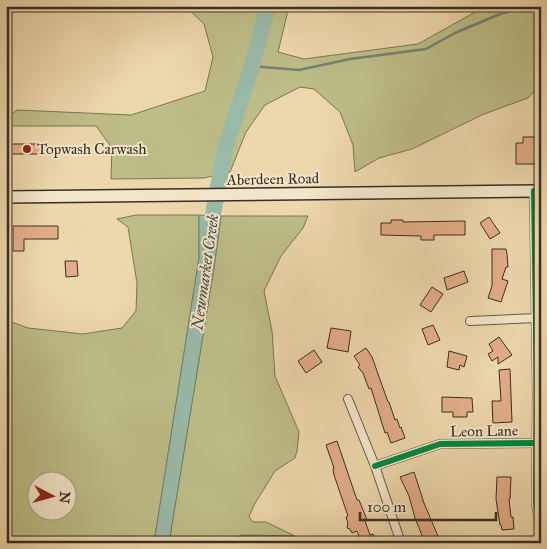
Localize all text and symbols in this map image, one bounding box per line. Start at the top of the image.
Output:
place label: Topwash Carwash [37,140,147,158]
marker: Topwash Carwash [21,143,33,155]
street label: Aberdeen Road [226,169,320,189]
water label: Newmarket Creek [187,213,223,332]
street label: Leon Lane [450,421,518,441]
north arrow [28,472,78,522]
scale bar [360,489,496,521]
text: N [55,491,74,504]
text: 100 m [367,498,407,516]

